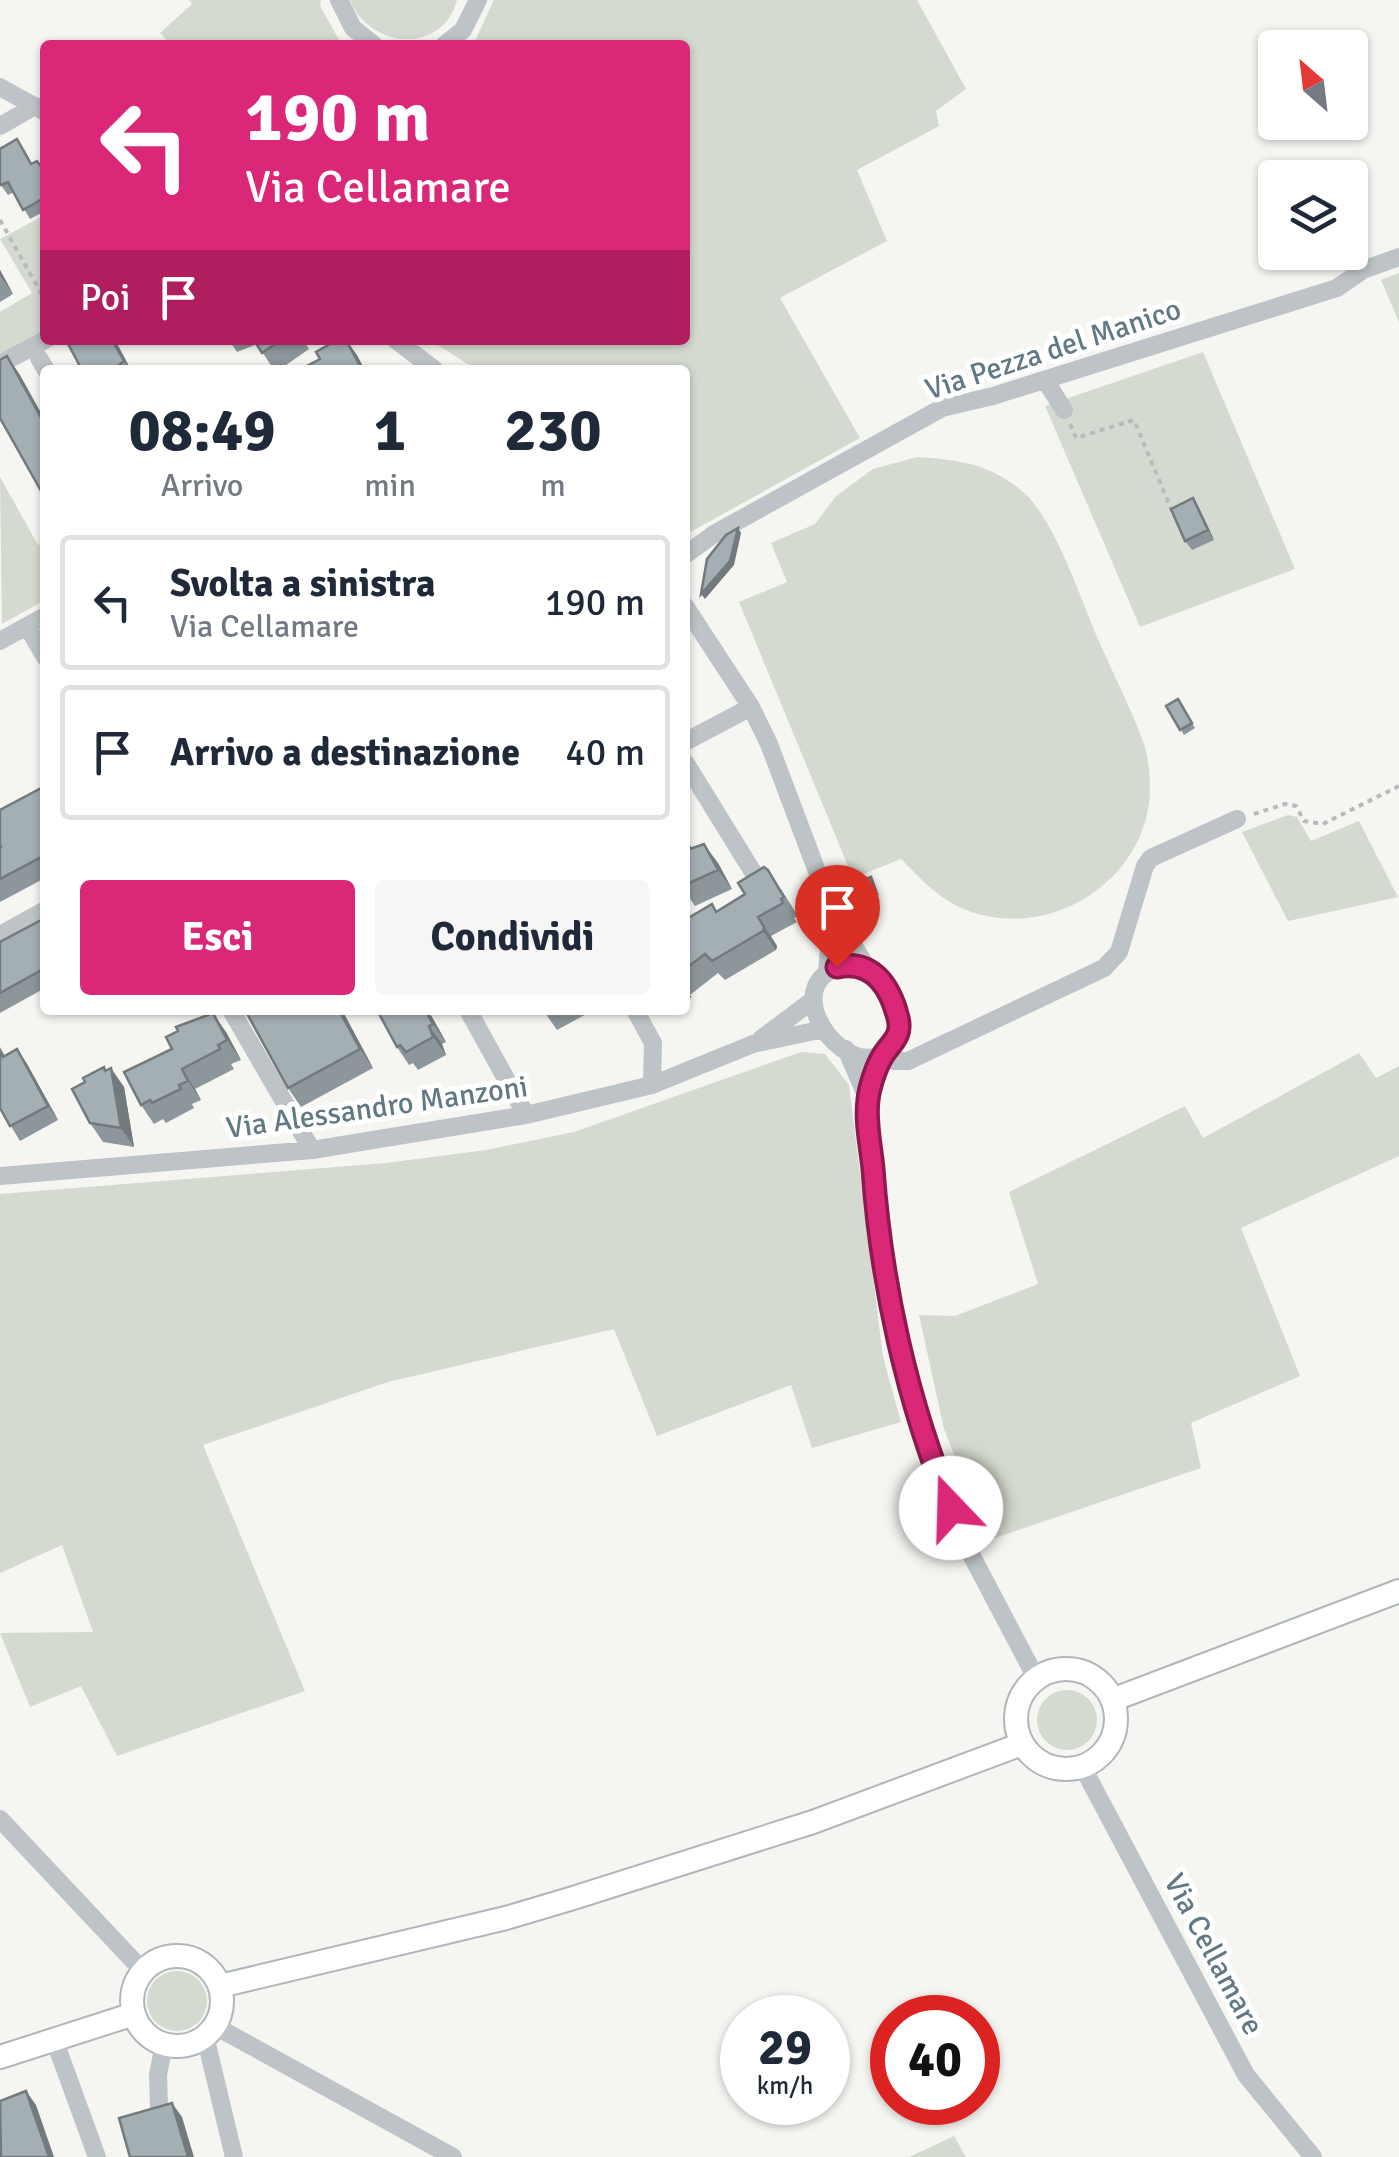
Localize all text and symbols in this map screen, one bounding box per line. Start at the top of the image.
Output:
north arrow [1258,30,1368,140]
map controls [1258,30,1368,270]
text: 190 m [245,74,430,160]
icon: left [80,80,210,210]
text: Via Cellamare [245,160,511,215]
button: layers [1258,160,1368,270]
icon: arrive [151,270,206,325]
text: Poi [80,274,131,321]
street label: Via Pezza del Manico [921,291,1186,408]
text: 08:49 [128,394,276,468]
text: 1 [374,394,406,468]
text: 230 [504,394,602,468]
text: Arrivo [161,466,244,505]
text: min [364,466,416,505]
text: m [540,466,566,505]
text: Svolta a sinistra [170,560,435,607]
icon: left [85,575,140,630]
text: 190 m [545,579,645,626]
text: Via Cellamare [170,607,359,646]
icon: arrive [85,725,140,780]
text: Arrivo a destinazione [170,729,520,776]
text: 40 m [565,729,645,776]
pin [795,865,880,968]
button: Esci [80,880,355,995]
button: Condividi [375,880,650,995]
icon: arrive [810,880,865,935]
street label: Via Alessandro Manzoni [224,1068,530,1147]
position arrow [899,1456,1003,1560]
street label: Via Cellamare [1156,1867,1271,2041]
speed limit sign: 40 [870,1995,1000,2125]
text: 29 [758,2017,812,2079]
text: km/h [757,2070,813,2101]

